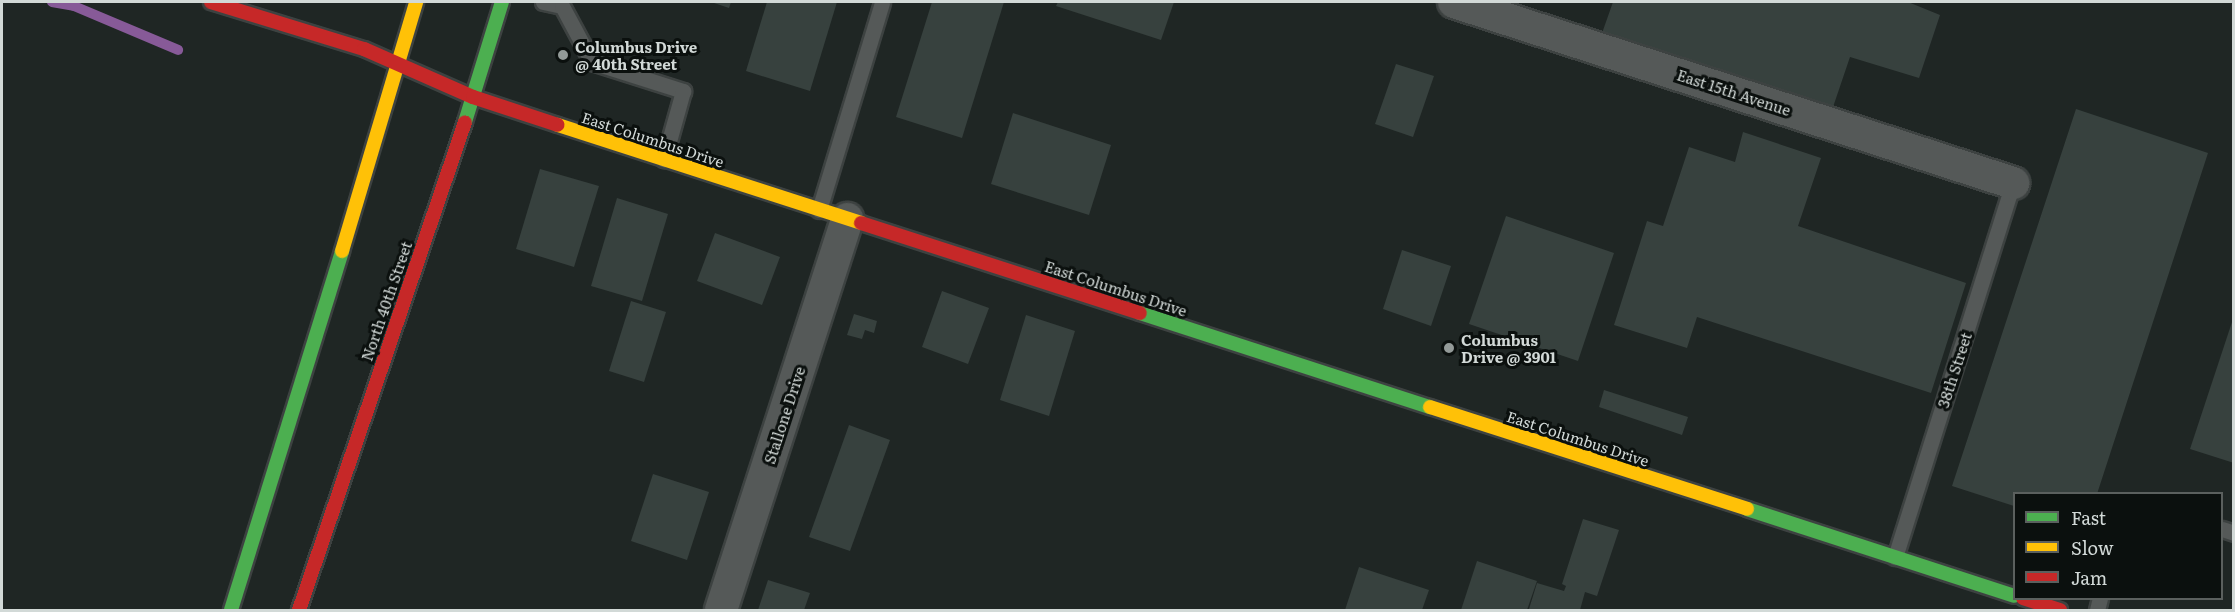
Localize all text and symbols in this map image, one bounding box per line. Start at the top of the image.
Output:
place label: Columbus Drive @ 40th Street [575,37,697,72]
marker: Columbus Drive @ 40th Street [556,48,570,62]
street label: East 15th Avenue [1675,65,1793,119]
street label: East Columbus Drive [580,108,726,170]
street label: North 40th Street [357,239,415,363]
street label: East Columbus Drive [1043,257,1189,319]
place label: Columbus Drive @ 3901 [1461,330,1556,365]
street label: 38th Street [1933,330,1975,410]
marker: Columbus Drive @ 3901 [1442,341,1456,355]
street label: Stallone Drive [760,364,808,466]
street label: East Columbus Drive [1505,407,1651,469]
legend [2013,492,2223,600]
text: Fast [2071,504,2106,531]
text: Slow [2071,534,2113,561]
text: Jam [2071,564,2107,591]

